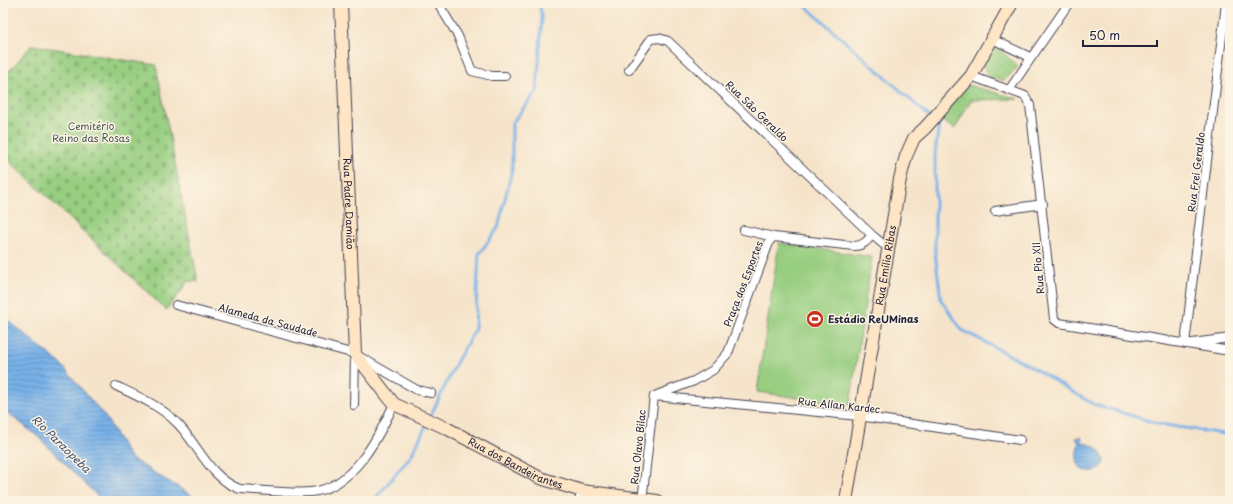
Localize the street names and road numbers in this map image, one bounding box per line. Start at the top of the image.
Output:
street label: Rua São Geraldo [723,77,792,145]
street label: Rua Frei Geraldo [1183,131,1208,213]
street label: Rua Padre Damião [340,158,359,250]
street label: Rua Emílio Ribas [871,224,899,306]
street label: Praça dos Esportes [719,238,766,329]
street label: Rua Pio XII [1028,241,1047,295]
street label: Alameda da Saudade [217,299,320,340]
street label: Rua Allan Kardec [797,393,881,416]
street label: Rua Olavo Bilac [626,409,649,485]
street label: Rua dos Bandeirantes [466,433,565,492]

